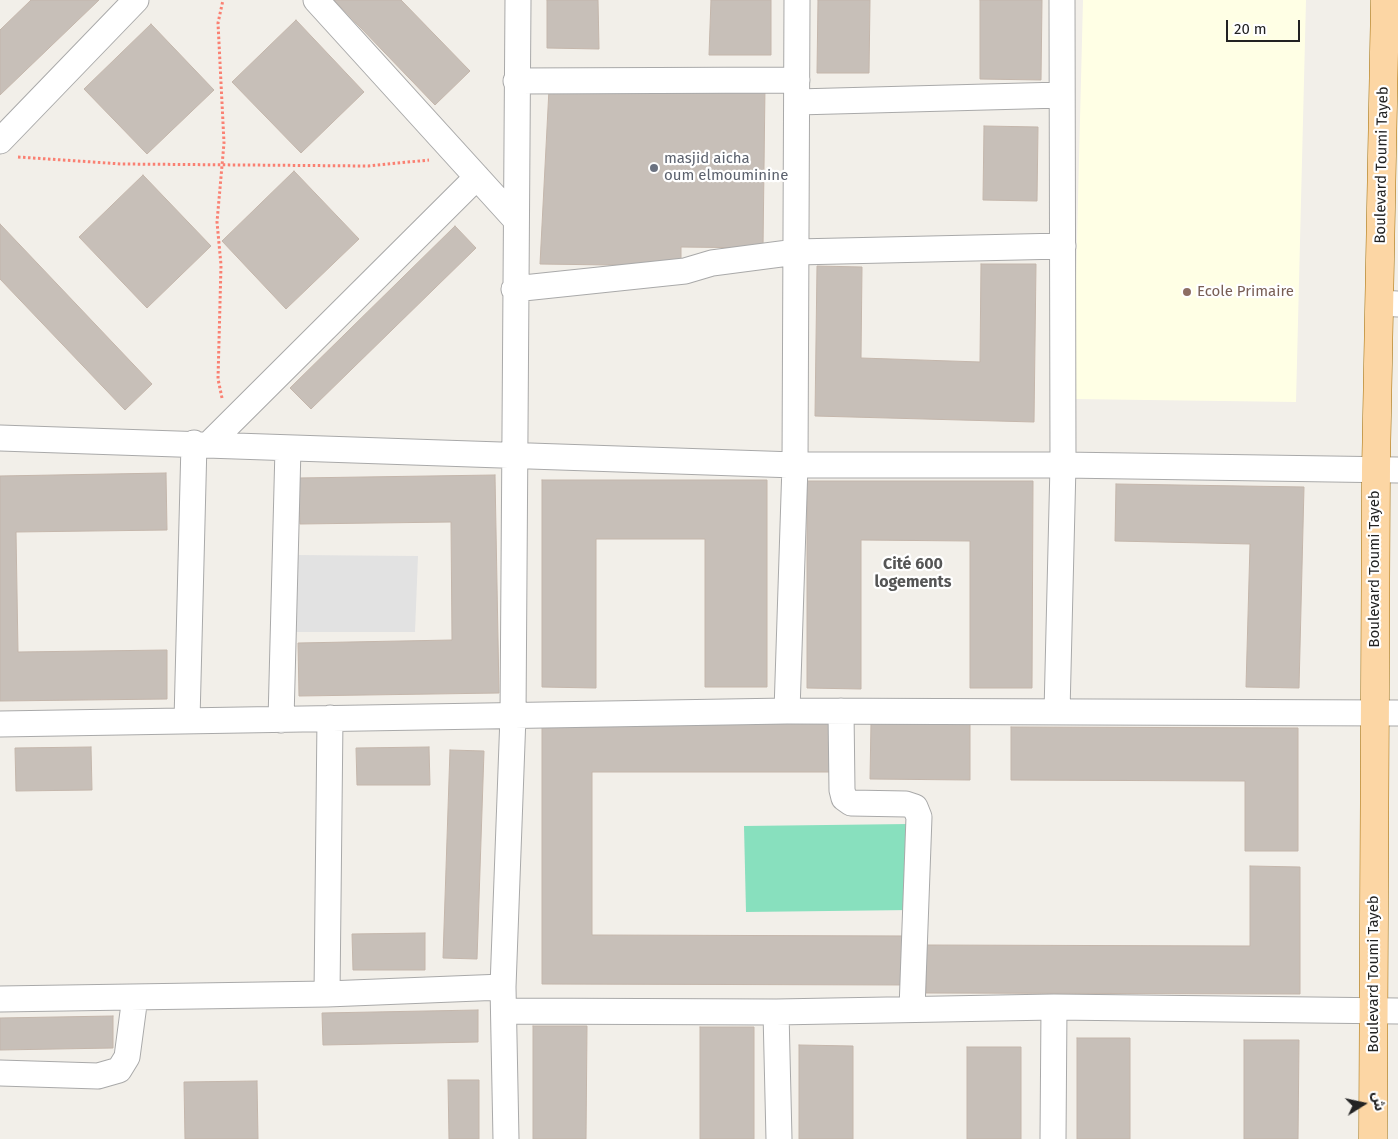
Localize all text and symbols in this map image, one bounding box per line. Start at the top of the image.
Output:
scale bar [1228,10,1302,42]
text: 20 m [1234,20,1267,38]
street label: Boulevard Toumi Tayeb [1372,86,1392,244]
place label: masjid aicha oum elmouminine [664,150,788,185]
marker: masjid aicha oum elmouminine [648,162,660,174]
place label: Ecole Primaire [1197,283,1294,301]
marker: Ecole Primaire [1181,286,1193,298]
street label: Boulevard Toumi Tayeb [1366,490,1384,648]
district label: Cité 600 logements [875,555,951,593]
street label: Boulevard Toumi Tayeb [1365,895,1383,1053]
north arrow [1338,1079,1388,1129]
text: ش [1368,1090,1388,1112]

